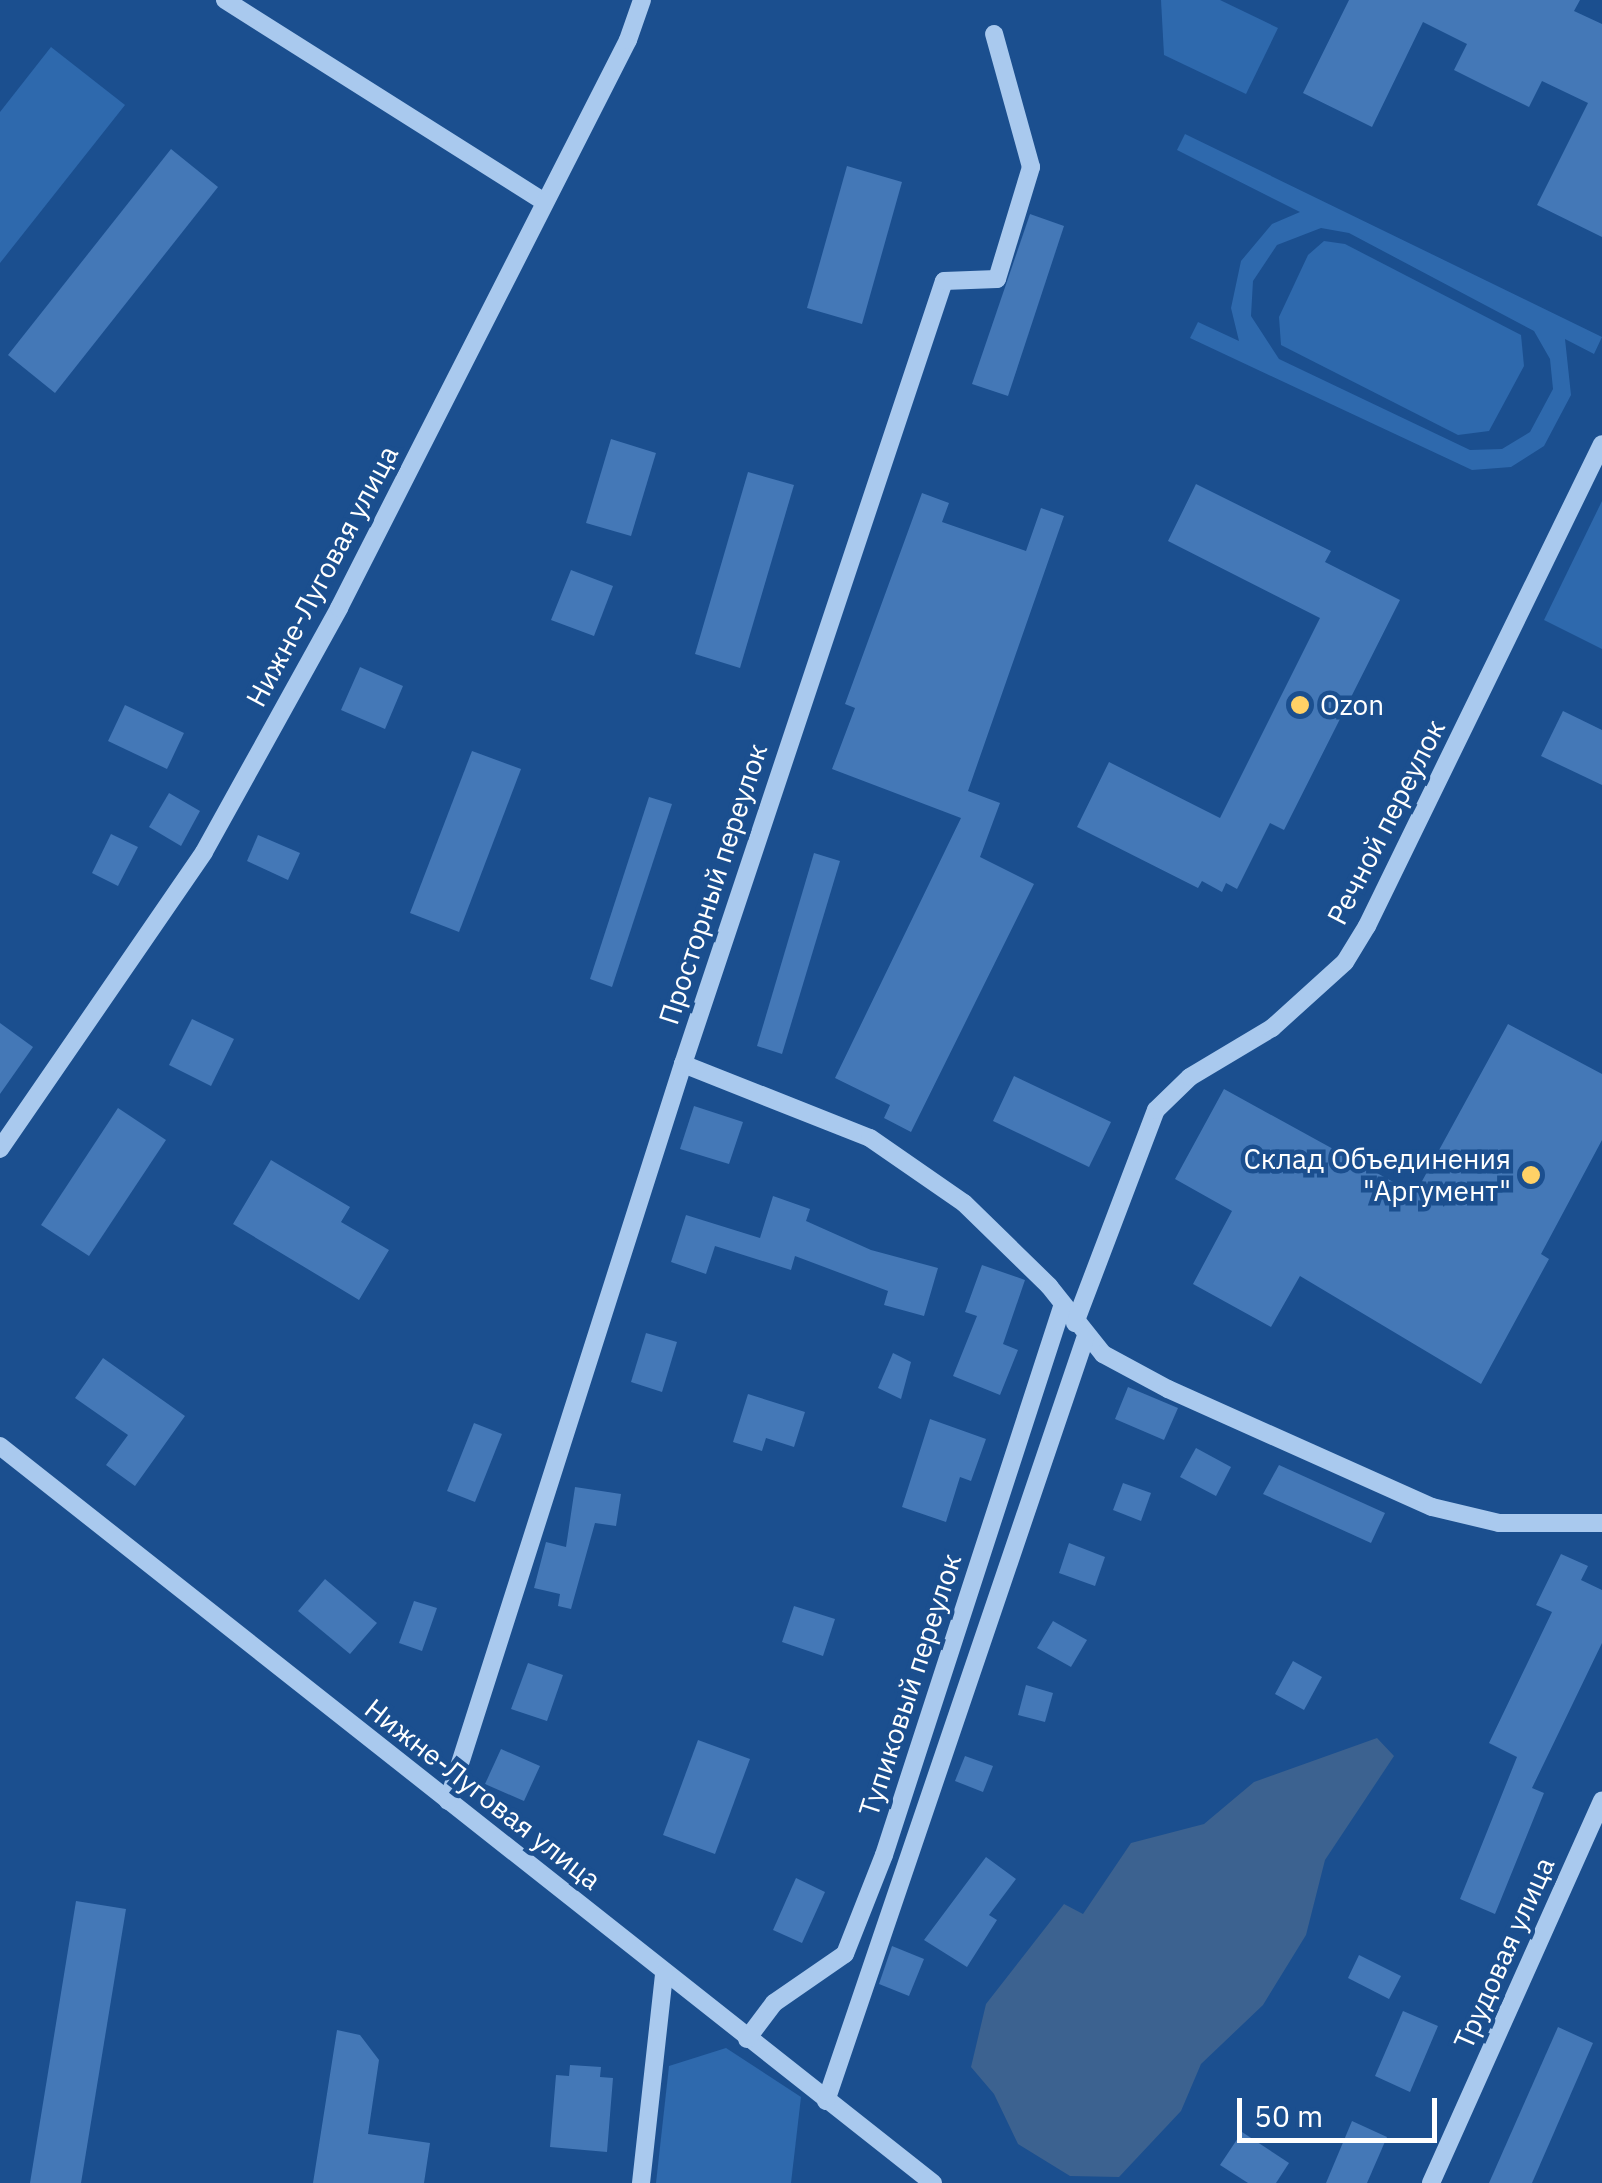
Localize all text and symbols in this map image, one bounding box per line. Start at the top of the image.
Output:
street label: Нижне-Луговая улица [239,440,405,712]
place label: Ozon [1320,688,1384,722]
marker: Ozon [1289,694,1311,716]
street label: Речной переулок [1320,714,1452,930]
street label: Просторный переулок [652,739,774,1029]
place label: Склад Объединения "Аргумент" [1243,1142,1511,1208]
marker: Склад Объединения "Аргумент" [1520,1164,1542,1186]
street label: Тупиковый переулок [852,1549,968,1821]
street label: Нижне-Луговая улица [358,1691,608,1897]
street label: Трудовая улица [1447,1852,1561,2054]
scale bar [1242,2078,1442,2140]
text: 50 m [1254,2096,1323,2135]

